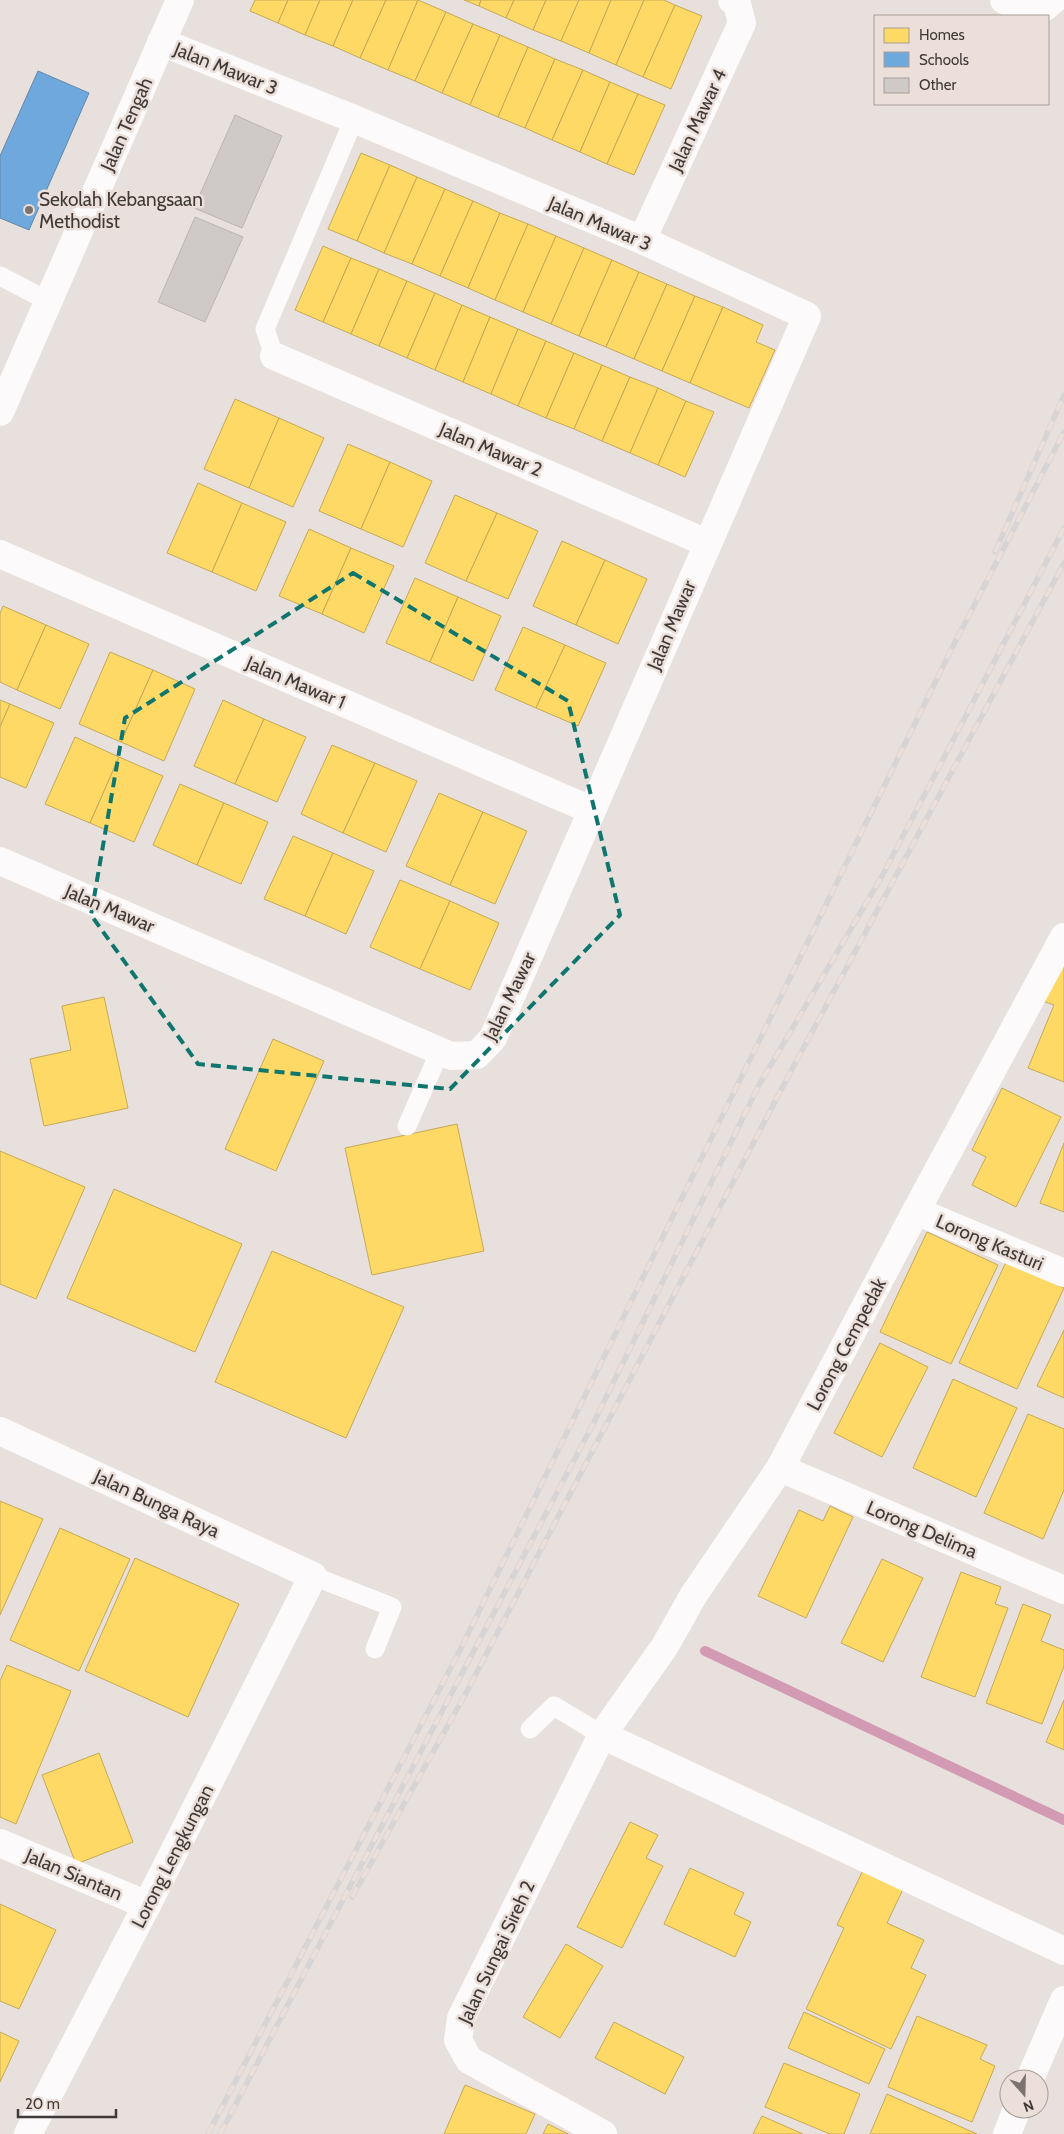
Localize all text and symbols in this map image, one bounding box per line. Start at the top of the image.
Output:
legend [874,15,1049,105]
text: Homes [919,26,965,44]
street label: Jalan Mawar 3 [170,37,281,100]
text: Schools [919,51,969,69]
street label: Jalan Mawar 4 [663,65,731,176]
street label: Jalan Tengah [95,74,157,176]
text: Other [919,76,956,94]
place label: Sekolah Kebangsaan Methodist [39,188,203,233]
street label: Jalan Mawar 3 [544,191,655,256]
marker: Sekolah Kebangsaan Methodist [23,204,35,216]
street label: Jalan Mawar 2 [435,417,546,481]
street label: Jalan Mawar [642,577,701,674]
street label: Jalan Mawar 1 [242,651,349,714]
street label: Jalan Mawar [61,879,158,938]
street label: Jalan Mawar [478,948,541,1045]
street label: Lorong Kasturi [933,1210,1047,1275]
street label: Lorong Cempedak [802,1274,891,1414]
street label: Jalan Bunga Raya [90,1464,223,1543]
street label: Lorong Delima [863,1496,981,1563]
street label: Lorong Lengkungan [126,1781,219,1932]
street label: Jalan Siantan [21,1843,126,1905]
street label: Jalan Sungai Sireh 2 [453,1877,540,2029]
north arrow [999,2069,1049,2119]
scale bar [18,2086,115,2118]
text: 20 m [25,2095,60,2113]
text: N [1021,2096,1036,2116]

